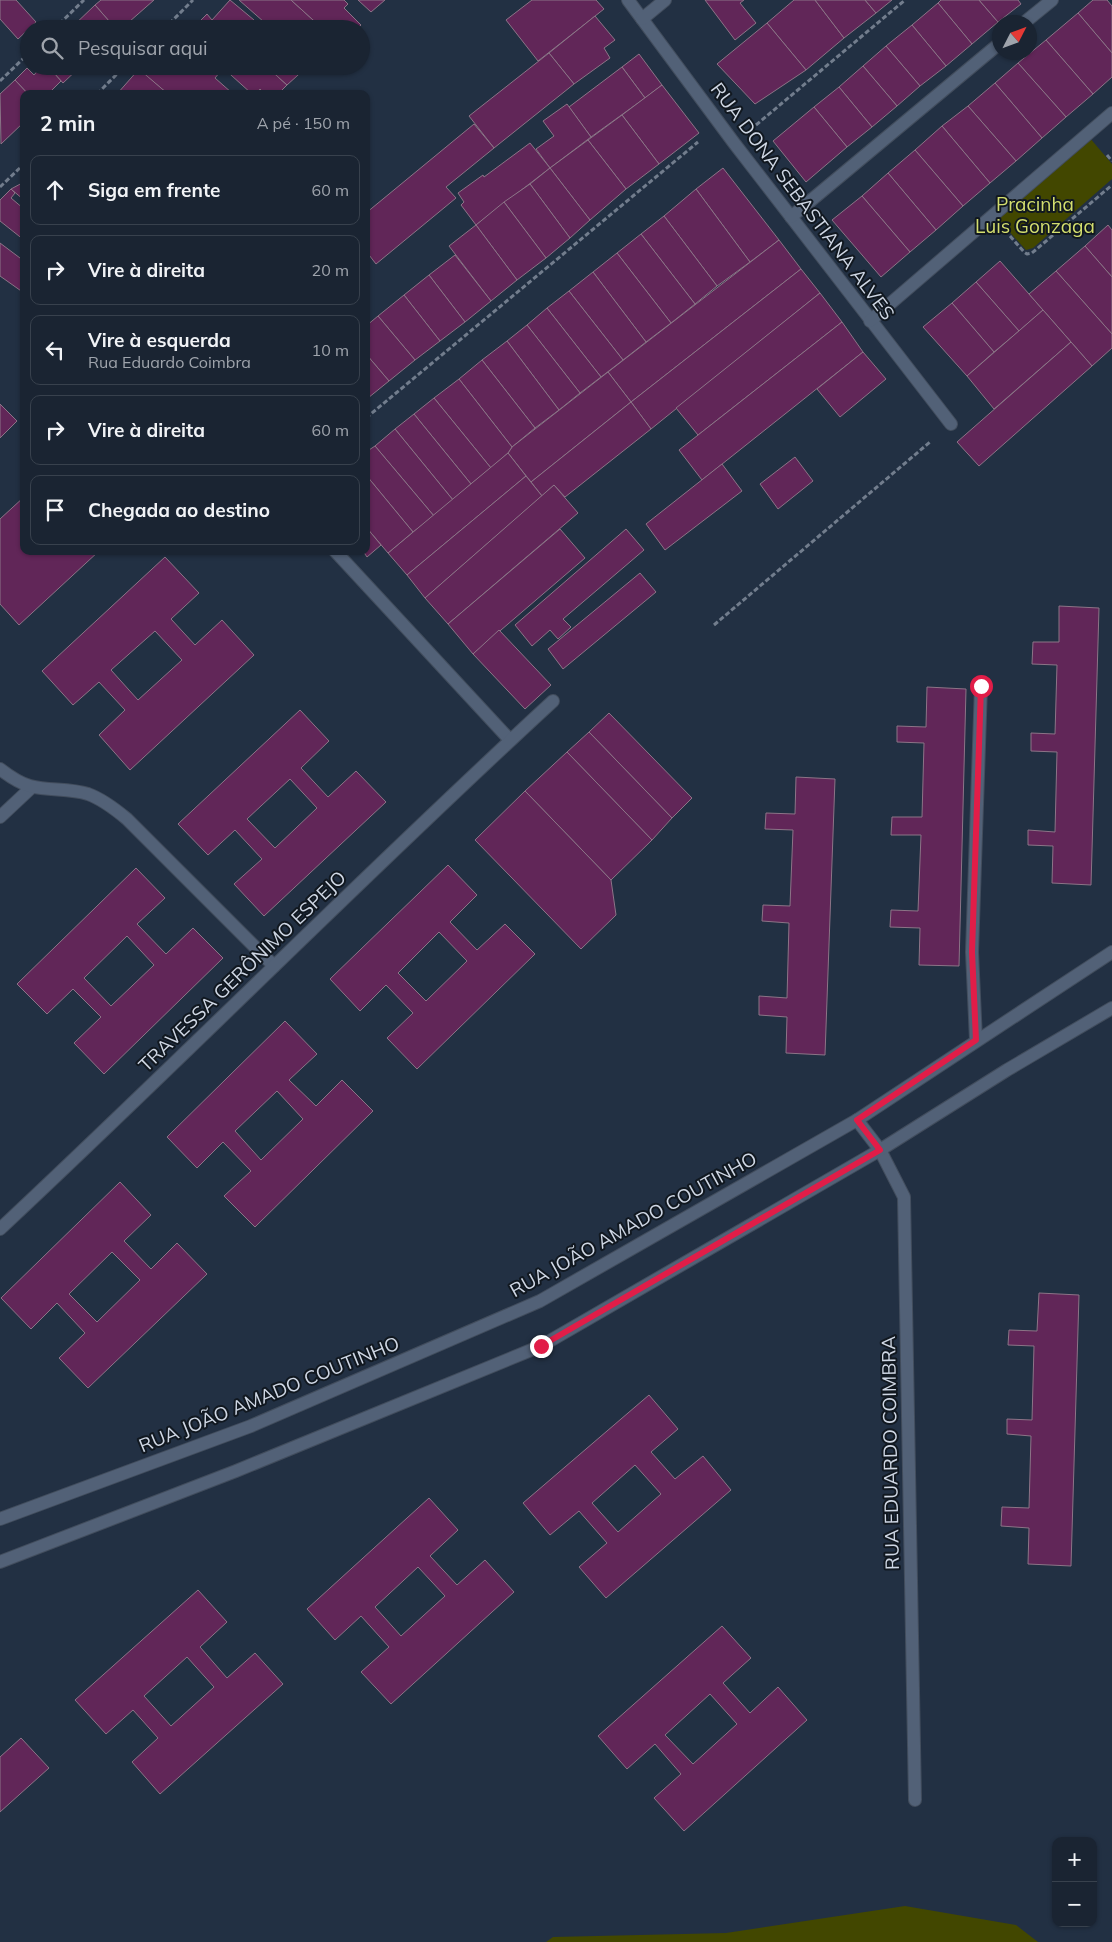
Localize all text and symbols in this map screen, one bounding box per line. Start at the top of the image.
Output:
north arrow [992,15,1037,60]
search box [20,20,370,75]
icon: search [38,34,66,62]
text: Pesquisar aqui [78,36,208,60]
street label: RUA DONA SEBASTIANA ALVES [706,78,900,324]
text: 2 min [40,110,95,136]
text: A pé · 150 m [257,113,350,133]
icon: ahead [41,176,69,204]
text: Siga em frente [88,178,220,202]
text: 60 m [312,180,349,200]
park label: Pracinha Luis Gonzaga [975,192,1095,238]
icon: right [41,256,69,284]
text: Vire à direita [88,258,205,282]
text: 20 m [312,260,349,280]
text: Vire à esquerda [88,328,231,352]
icon: left [41,336,69,364]
text: 10 m [312,340,349,360]
text: Rua Eduardo Coimbra [88,352,251,372]
icon: right [41,416,69,444]
text: Vire à direita [88,418,205,442]
text: 60 m [312,420,349,440]
icon: arrive [41,496,69,524]
text: Chegada ao destino [88,498,270,522]
route start [970,675,993,698]
street label: TRAVESSA GERÔNIMO ESPEJO [133,865,351,1077]
street label: RUA JOÃO AMADO COUTINHO [505,1146,761,1302]
street label: RUA JOÃO AMADO COUTINHO [135,1331,403,1457]
route end [530,1335,553,1358]
street label: RUA EDUARDO COIMBRA [876,1336,904,1570]
map controls [1052,1837,1097,1927]
button: + [1052,1837,1097,1882]
button: − [1052,1882,1097,1927]

